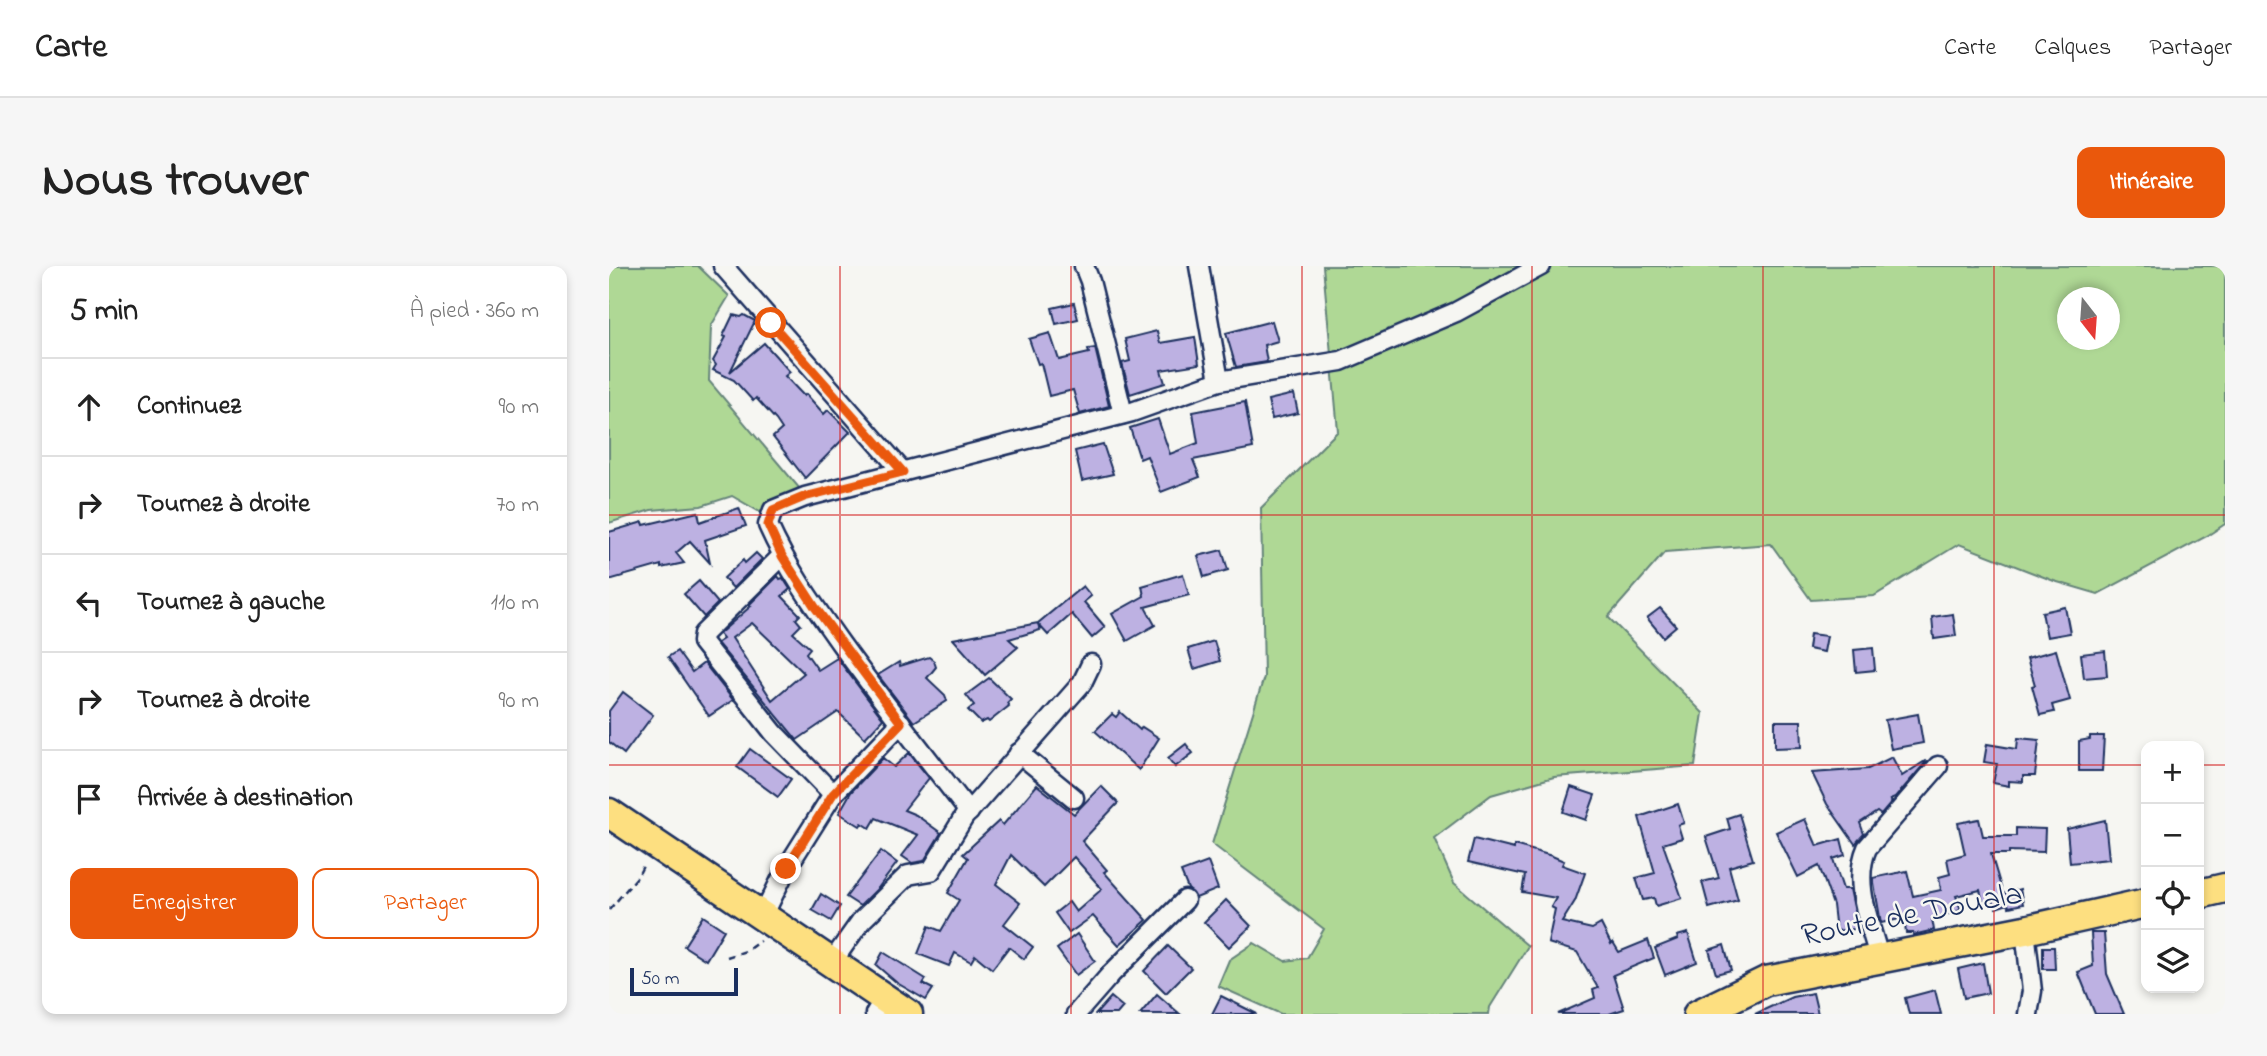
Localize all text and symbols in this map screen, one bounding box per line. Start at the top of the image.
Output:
text: Carte [35,24,107,72]
text: Carte [1944,31,1996,66]
text: Calques [2034,31,2111,66]
text: Partager [2149,31,2232,66]
text: Nous trouver [42,146,308,218]
button: Itinéraire [2077,147,2225,218]
north arrow [2057,287,2120,350]
text: 5 min [70,290,138,334]
text: À pied · 360 m [410,295,539,328]
route start [755,307,786,338]
icon: ahead [70,388,108,426]
text: Continuez [137,388,241,426]
text: 90 m [499,391,539,424]
icon: right [70,486,108,524]
text: Tournez à droite [137,486,310,524]
text: 70 m [496,489,539,522]
icon: left [70,584,108,622]
text: Tournez à gauche [137,584,325,622]
text: 110 m [491,587,539,620]
icon: right [70,682,108,720]
text: Tournez à droite [137,682,310,720]
text: 90 m [499,685,539,718]
map controls [2141,741,2204,993]
button: + [2141,741,2204,804]
icon: arrive [70,780,108,818]
text: Arrivée à destination [137,780,353,818]
button: − [2141,804,2204,867]
route end [770,853,801,884]
button: locate [2141,867,2204,930]
button: Enregistrer [70,868,298,939]
button: Partager [312,868,539,939]
street label: Route de Douala [1797,872,2027,960]
button: layers [2141,930,2204,993]
scale bar [630,965,739,997]
text: 50 m [641,966,680,993]

